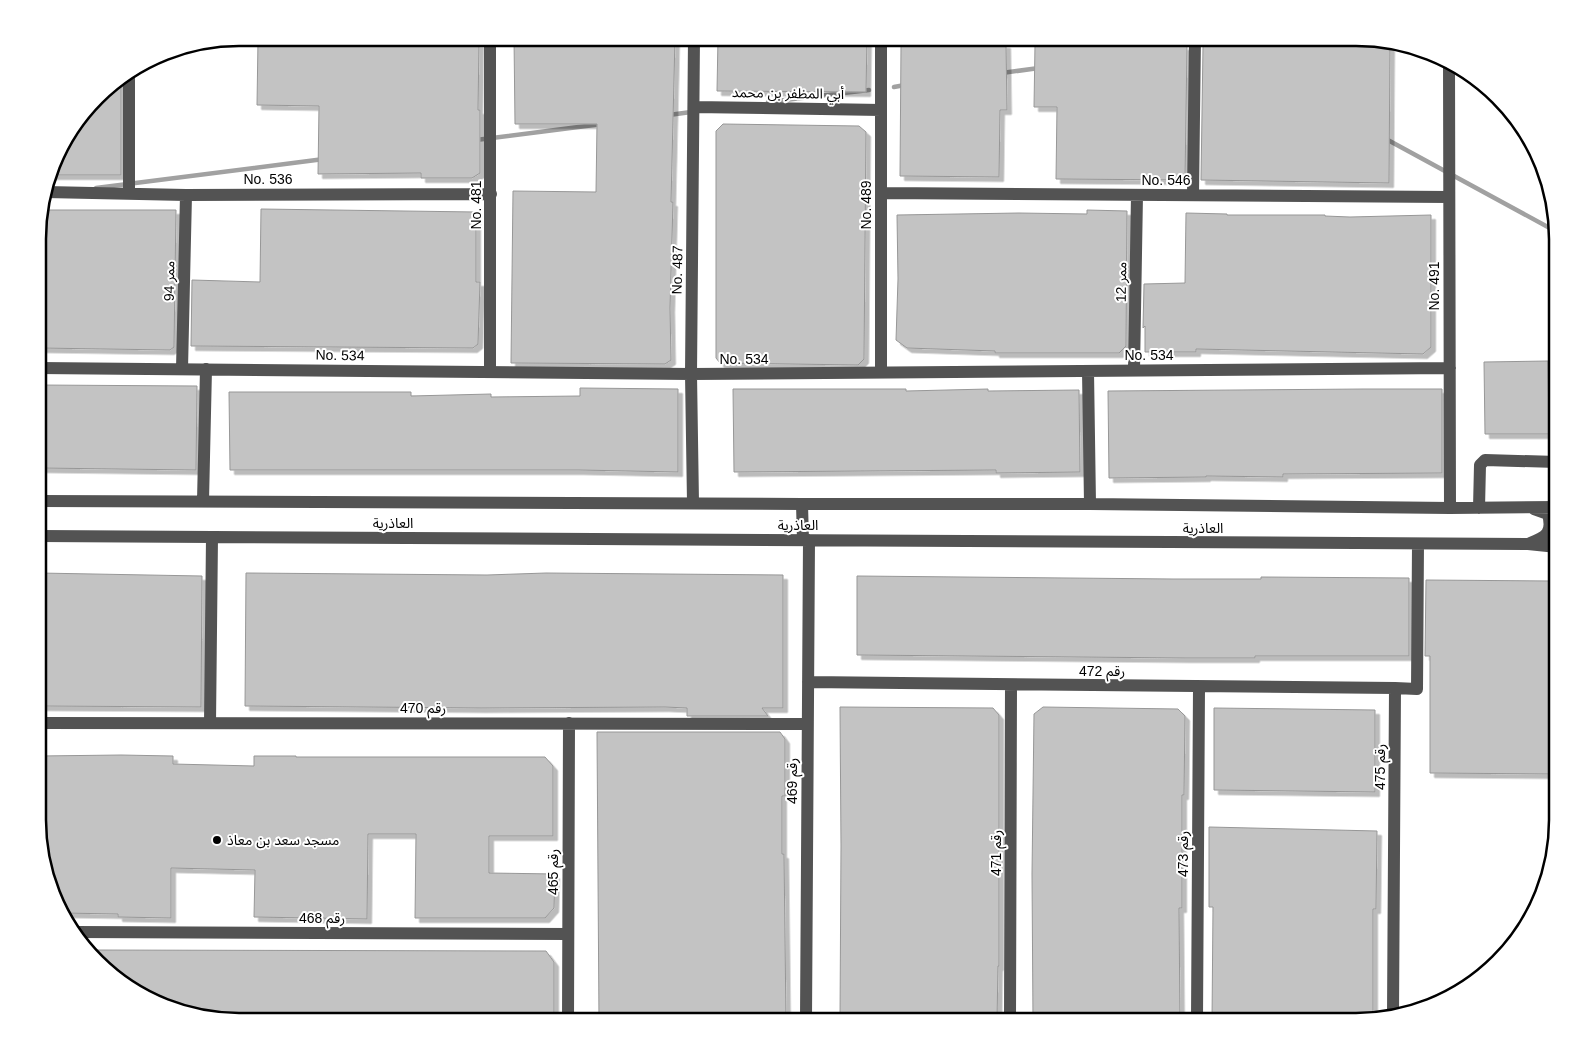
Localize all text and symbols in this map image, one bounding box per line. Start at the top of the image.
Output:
street label: أبي المظفر بن محمد [732,83,845,105]
street label: No. 536 [243,171,293,187]
street label: No. 546 [1141,172,1191,188]
street label: No. 481 [468,180,484,230]
street label: No. 489 [858,180,874,230]
street label: No. 487 [669,245,685,295]
street label: ممر 94 [161,261,178,301]
street label: No. 491 [1426,261,1442,311]
street label: ممر 12 [1113,262,1130,302]
street label: No. 534 [315,347,365,363]
street label: No. 534 [1124,347,1174,363]
street label: No. 534 [719,351,769,367]
street label: العاذرية [373,515,413,532]
street label: العاذرية [778,517,818,534]
street label: العاذرية [1183,520,1223,537]
street label: رقم 472 [1079,663,1125,682]
street label: رقم 470 [400,700,446,719]
street label: رقم 475 [1372,744,1391,790]
street label: رقم 469 [784,758,803,804]
street label: رقم 471 [988,830,1007,876]
street label: رقم 473 [1175,831,1194,877]
place label: مسجد سعد بن معاذ [227,832,339,849]
marker: مسجد سعد بن معاذ [211,834,223,846]
street label: رقم 465 [545,849,564,895]
street label: رقم 468 [299,910,345,929]

